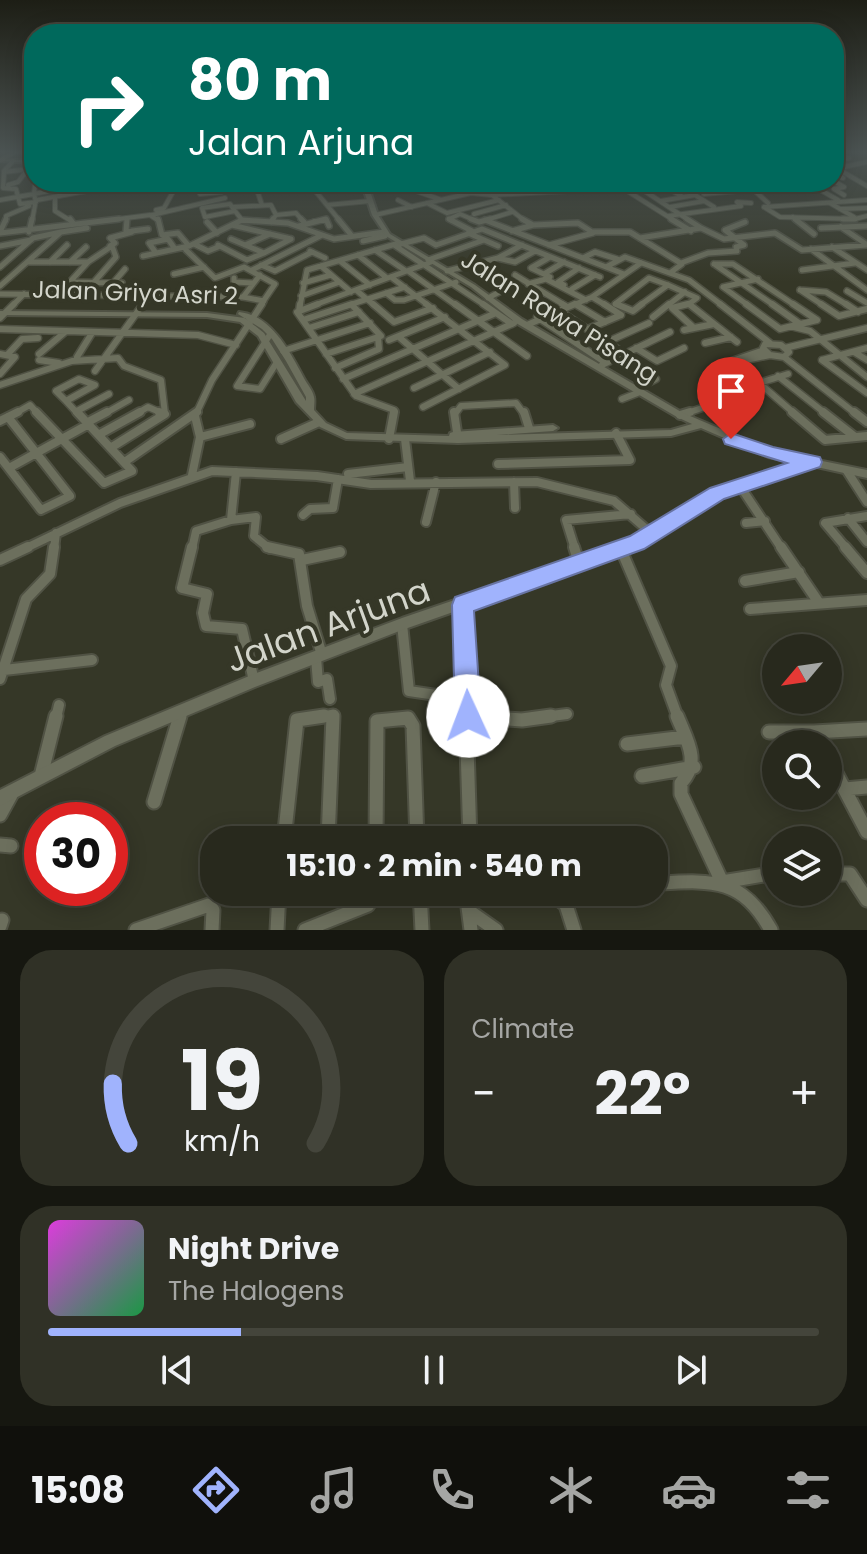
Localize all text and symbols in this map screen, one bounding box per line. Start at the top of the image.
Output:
text: 80 m [188,41,332,120]
icon: right [56,56,160,160]
text: Jalan Arjuna [188,117,414,168]
street label: Jalan Rawa Pisang [455,243,664,390]
street label: Jalan Griya Asri 2 [31,272,239,313]
pin [697,357,765,439]
icon: arrive [709,369,753,413]
street label: Jalan Arjuna [219,566,437,684]
north arrow [762,634,842,714]
map controls [762,634,842,906]
position arrow [426,674,510,758]
button: search [762,730,842,810]
speed limit sign: 30 [24,802,128,906]
button: layers [762,826,842,906]
text: 15:10 · 2 min · 540 m [286,844,582,887]
text: Climate [472,1011,574,1047]
text: 19 [181,1023,263,1139]
text: 22° [594,1052,691,1136]
text: − [472,1063,496,1124]
text: + [789,1063,819,1124]
text: km/h [184,1121,260,1161]
text: Night Drive [168,1227,339,1270]
text: The Halogens [168,1273,344,1309]
icon: previous [155,1348,199,1392]
icon: pause [412,1348,456,1392]
icon: next [669,1348,713,1392]
icon: directions [188,1462,244,1518]
icon: music [306,1462,362,1518]
icon: phone [424,1462,480,1518]
icon: climate [543,1462,599,1518]
icon: car [661,1462,717,1518]
icon: filters [780,1462,836,1518]
text: 15:08 [31,1465,125,1516]

